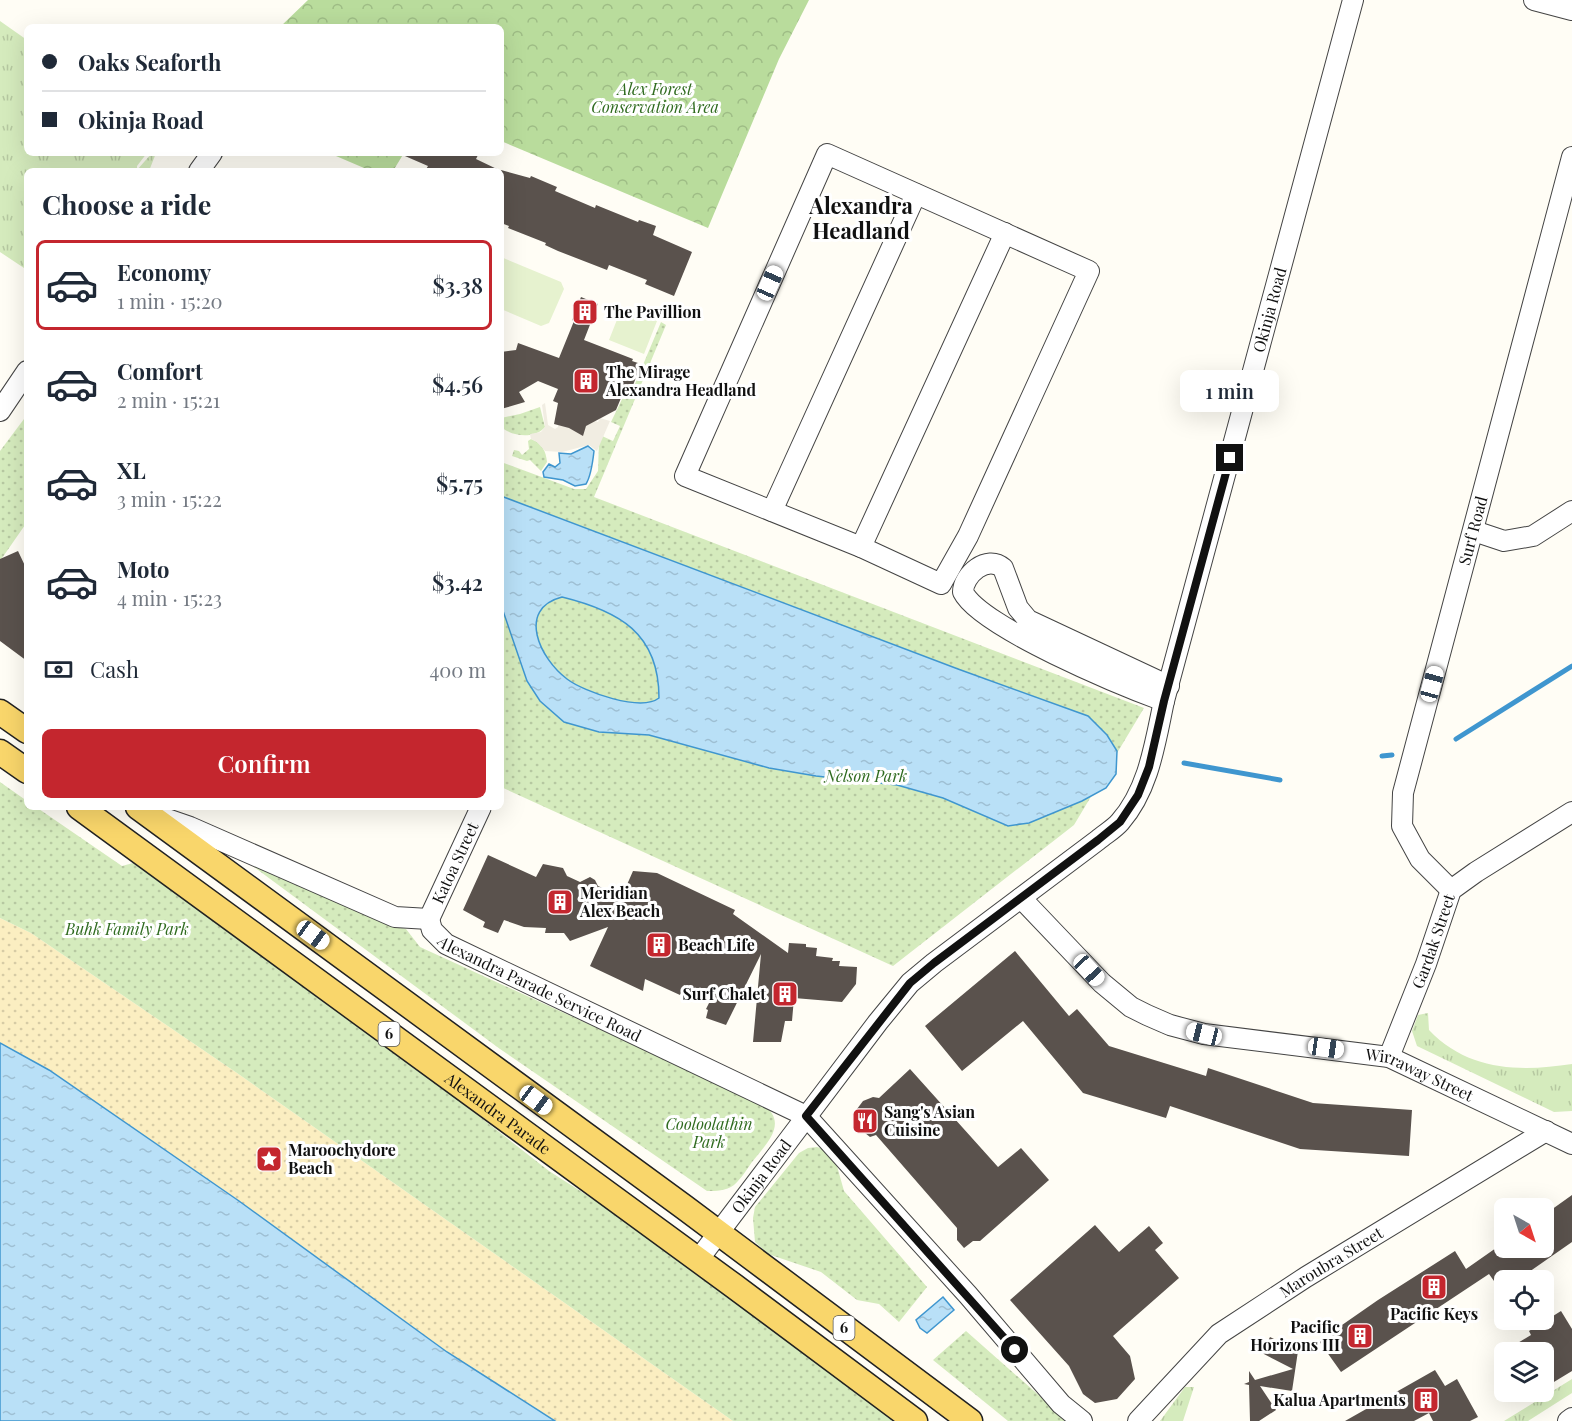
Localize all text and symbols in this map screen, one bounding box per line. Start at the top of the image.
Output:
text: Oaks Seaforth [78,47,221,77]
park label: Alex Forest Conservation Area [591,78,719,117]
text: Okinja Road [78,105,204,135]
text: Choose a ride [42,186,211,222]
district label: Alexandra Headland [808,190,913,245]
text: Economy [117,257,211,287]
icon: car [45,258,99,312]
car [754,263,786,303]
street label: Okinja Road [1247,265,1290,355]
text: $3.38 [433,270,483,300]
text: 1 min · 15:20 [117,287,223,314]
building icon: The Pavillion [570,297,600,327]
place label: The Pavillion [604,301,702,322]
text: Comfort [117,356,203,386]
icon: car [45,357,99,411]
place label: The Mirage Alexandra Headland [605,361,756,400]
building icon: The Mirage Alexandra Headland [571,366,601,396]
text: $4.56 [432,369,483,399]
callout: 1 min [1180,371,1280,413]
text: 1 min [1205,377,1254,404]
text: 2 min · 15:21 [117,386,220,413]
route end [1216,444,1243,471]
text: XL [117,455,146,485]
icon: car [45,456,99,510]
text: $5.75 [436,468,483,498]
text: 3 min · 15:22 [117,485,222,512]
street label: Surf Road [1453,494,1491,567]
text: Moto [117,554,170,584]
icon: car [45,555,99,609]
text: $3.42 [432,567,483,597]
text: 4 min · 15:23 [117,584,222,611]
icon: cash [42,653,75,686]
text: Cash [90,654,139,684]
text: 400 m [429,656,486,683]
car [1419,664,1445,704]
button: Confirm [42,729,486,798]
park label: Nelson Park [823,765,907,786]
street label: Katoa Street [427,818,483,907]
place label: Meridian Alex Beach [579,882,660,921]
building icon: Meridian Alex Beach [545,887,575,917]
street label: Gardak Street [1406,891,1459,991]
car [293,917,333,953]
park label: Buhk Family Park [64,918,189,939]
street label: Alexandra Parade Service Road [433,930,645,1046]
building icon: Beach Life [644,930,674,960]
place label: Beach Life [678,934,755,955]
car [1070,951,1108,989]
building icon: Surf Chalet [770,979,800,1009]
place label: Surf Chalet [682,983,766,1004]
car [1184,1021,1224,1047]
road number: 6 [378,1022,400,1046]
car [1307,1037,1345,1059]
street label: Wirraway Street [1363,1043,1477,1106]
street label: Alexandra Parade [440,1067,555,1159]
car [516,1082,556,1118]
place label: Sang's Asian Cuisine [884,1101,975,1140]
restaurant icon: Sang's Asian Cuisine [850,1106,880,1136]
park label: Cooloolathin Park [665,1113,753,1152]
street label: Okinja Road [726,1135,796,1217]
place label: Maroochydore Beach [288,1139,396,1178]
place icon: Maroochydore Beach [254,1144,284,1174]
north arrow [1494,1198,1554,1258]
map controls [1494,1198,1554,1402]
street label: Maroubra Street [1275,1222,1387,1302]
button: locate [1494,1270,1554,1330]
building icon: Pacific Keys [1419,1272,1449,1302]
place label: Pacific Keys [1390,1303,1478,1324]
road number: 6 [834,1316,854,1340]
place label: Pacific Horizons III [1250,1316,1340,1355]
building icon: Pacific Horizons III [1345,1321,1375,1351]
route start [1001,1336,1028,1363]
button: layers [1494,1342,1554,1402]
building icon: Kalua Apartments [1411,1385,1441,1415]
place label: Kalua Apartments [1273,1389,1406,1410]

